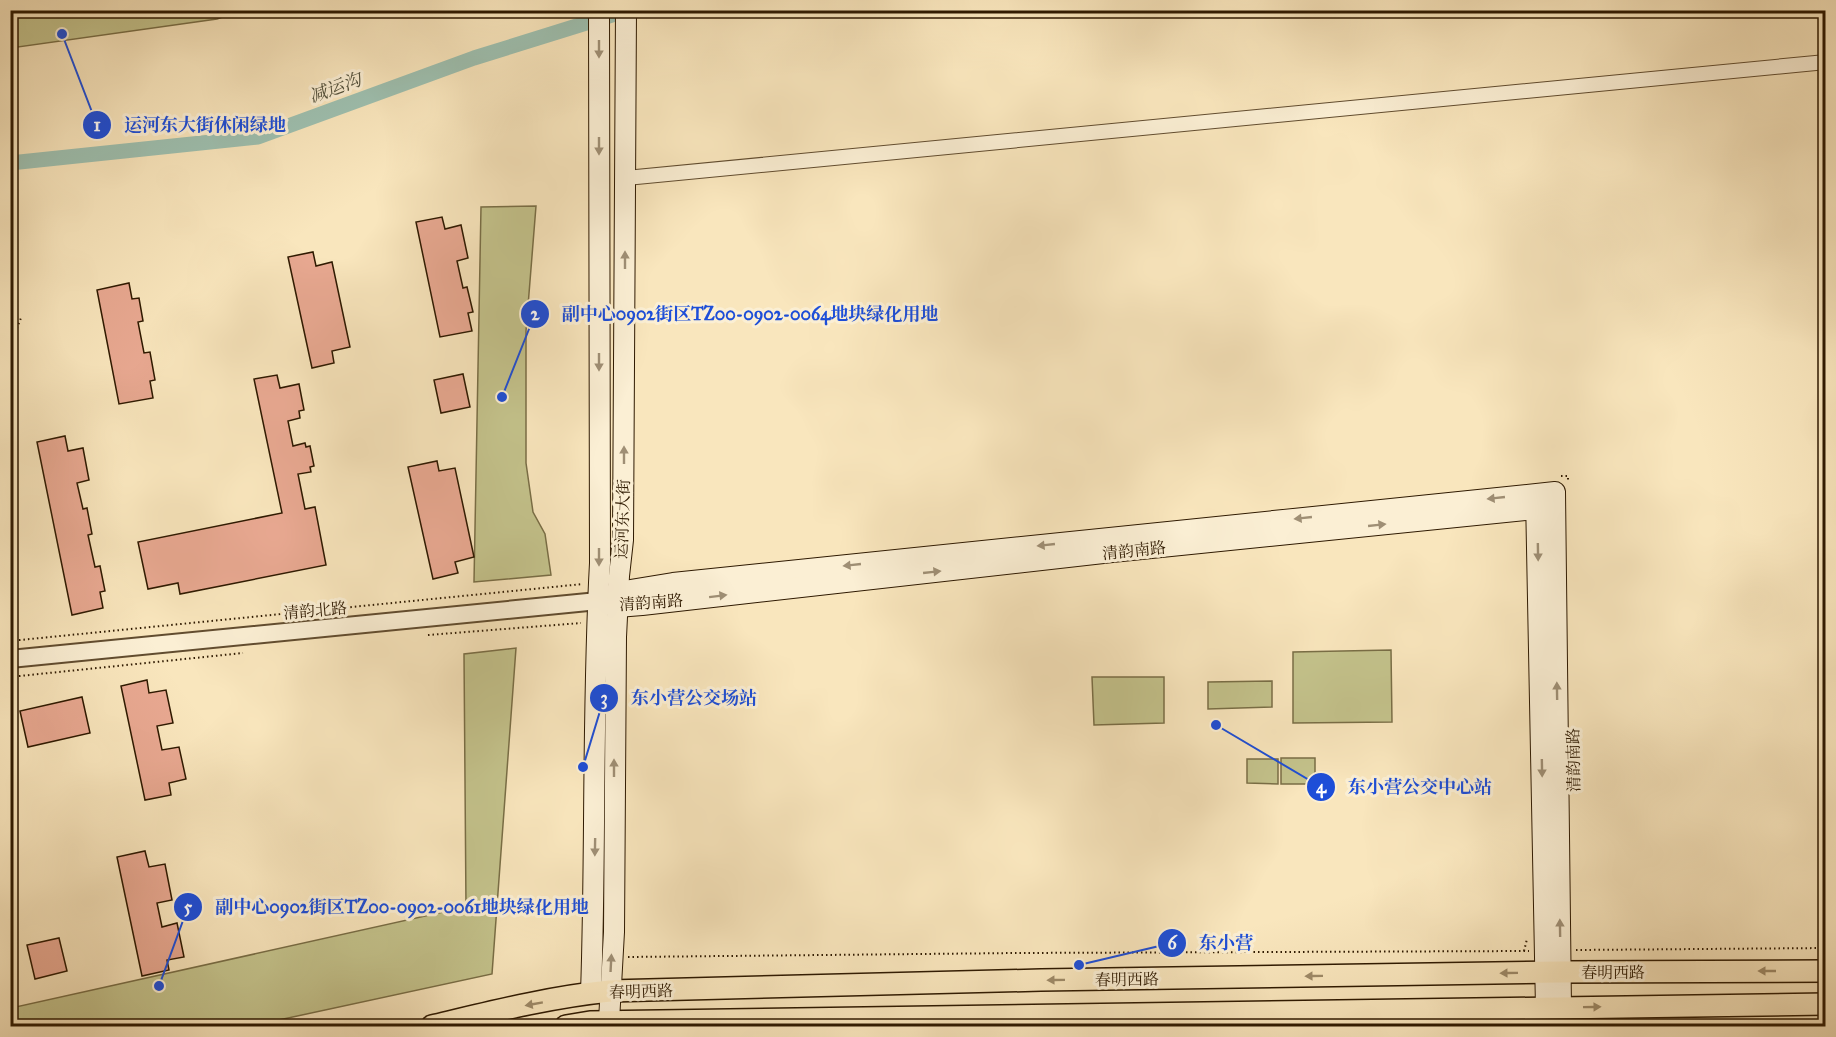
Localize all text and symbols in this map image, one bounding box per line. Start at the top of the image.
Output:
one-way arrow [594,40,604,59]
water label: 减运沟 [306,67,367,108]
callout: 运河东大街休闲绿地 [82,107,298,143]
text: 1 [93,114,101,136]
text: 运河东大街休闲绿地 [124,114,286,136]
one-way arrow [594,137,604,156]
one-way arrow [621,251,630,270]
callout: 副中心0902街区TZ00-0902-0064地块绿化用地 [520,296,950,332]
text: 2 [531,303,541,325]
text: 副中心0902街区TZ00-0902-0064地块绿化用地 [562,303,938,326]
one-way arrow [594,353,604,372]
one-way arrow [619,446,629,465]
street label: 运河东大街 [612,479,633,559]
one-way arrow [1487,493,1506,503]
one-way arrow [1293,513,1312,523]
one-way arrow [1367,520,1386,530]
street label: 清韵南路 [1101,538,1167,563]
one-way arrow [1036,540,1055,550]
one-way arrow [1533,543,1543,562]
one-way arrow [595,548,604,567]
one-way arrow [842,560,861,570]
one-way arrow [923,567,942,577]
street label: 清韵南路 [618,591,684,614]
one-way arrow [708,591,727,601]
street label: 清韵北路 [282,598,348,623]
callout: 东小营公交场站 [589,680,769,716]
one-way arrow [1552,682,1562,701]
text: 3 [600,687,608,710]
text: 东小营公交场站 [631,687,757,709]
street label: 清韵南路 [1563,728,1584,792]
one-way arrow [610,759,619,778]
one-way arrow [1537,759,1546,778]
callout: 东小营公交中心站 [1306,769,1504,805]
text: 4 [1316,776,1327,799]
text: 东小营公交中心站 [1348,776,1492,798]
one-way arrow [590,838,600,857]
callout: 副中心0902街区TZ00-0902-0061地块绿化用地 [173,889,601,925]
text: 5 [184,896,193,918]
text: 副中心0902街区TZ00-0902-0061地块绿化用地 [215,896,589,919]
one-way arrow [1555,919,1565,938]
callout: 东小营 [1157,925,1265,961]
text: 6 [1167,932,1177,954]
text: 东小营 [1199,932,1253,954]
one-way arrow [607,954,616,973]
street label: 春明西路 [1581,963,1645,982]
one-way arrow [1758,966,1777,976]
one-way arrow [1500,968,1519,978]
street label: 春明西路 [1095,969,1159,990]
one-way arrow [1305,971,1324,981]
one-way arrow [1047,975,1066,985]
street label: 春明西路 [609,981,673,1002]
one-way arrow [524,999,543,1008]
one-way arrow [1582,1002,1601,1012]

